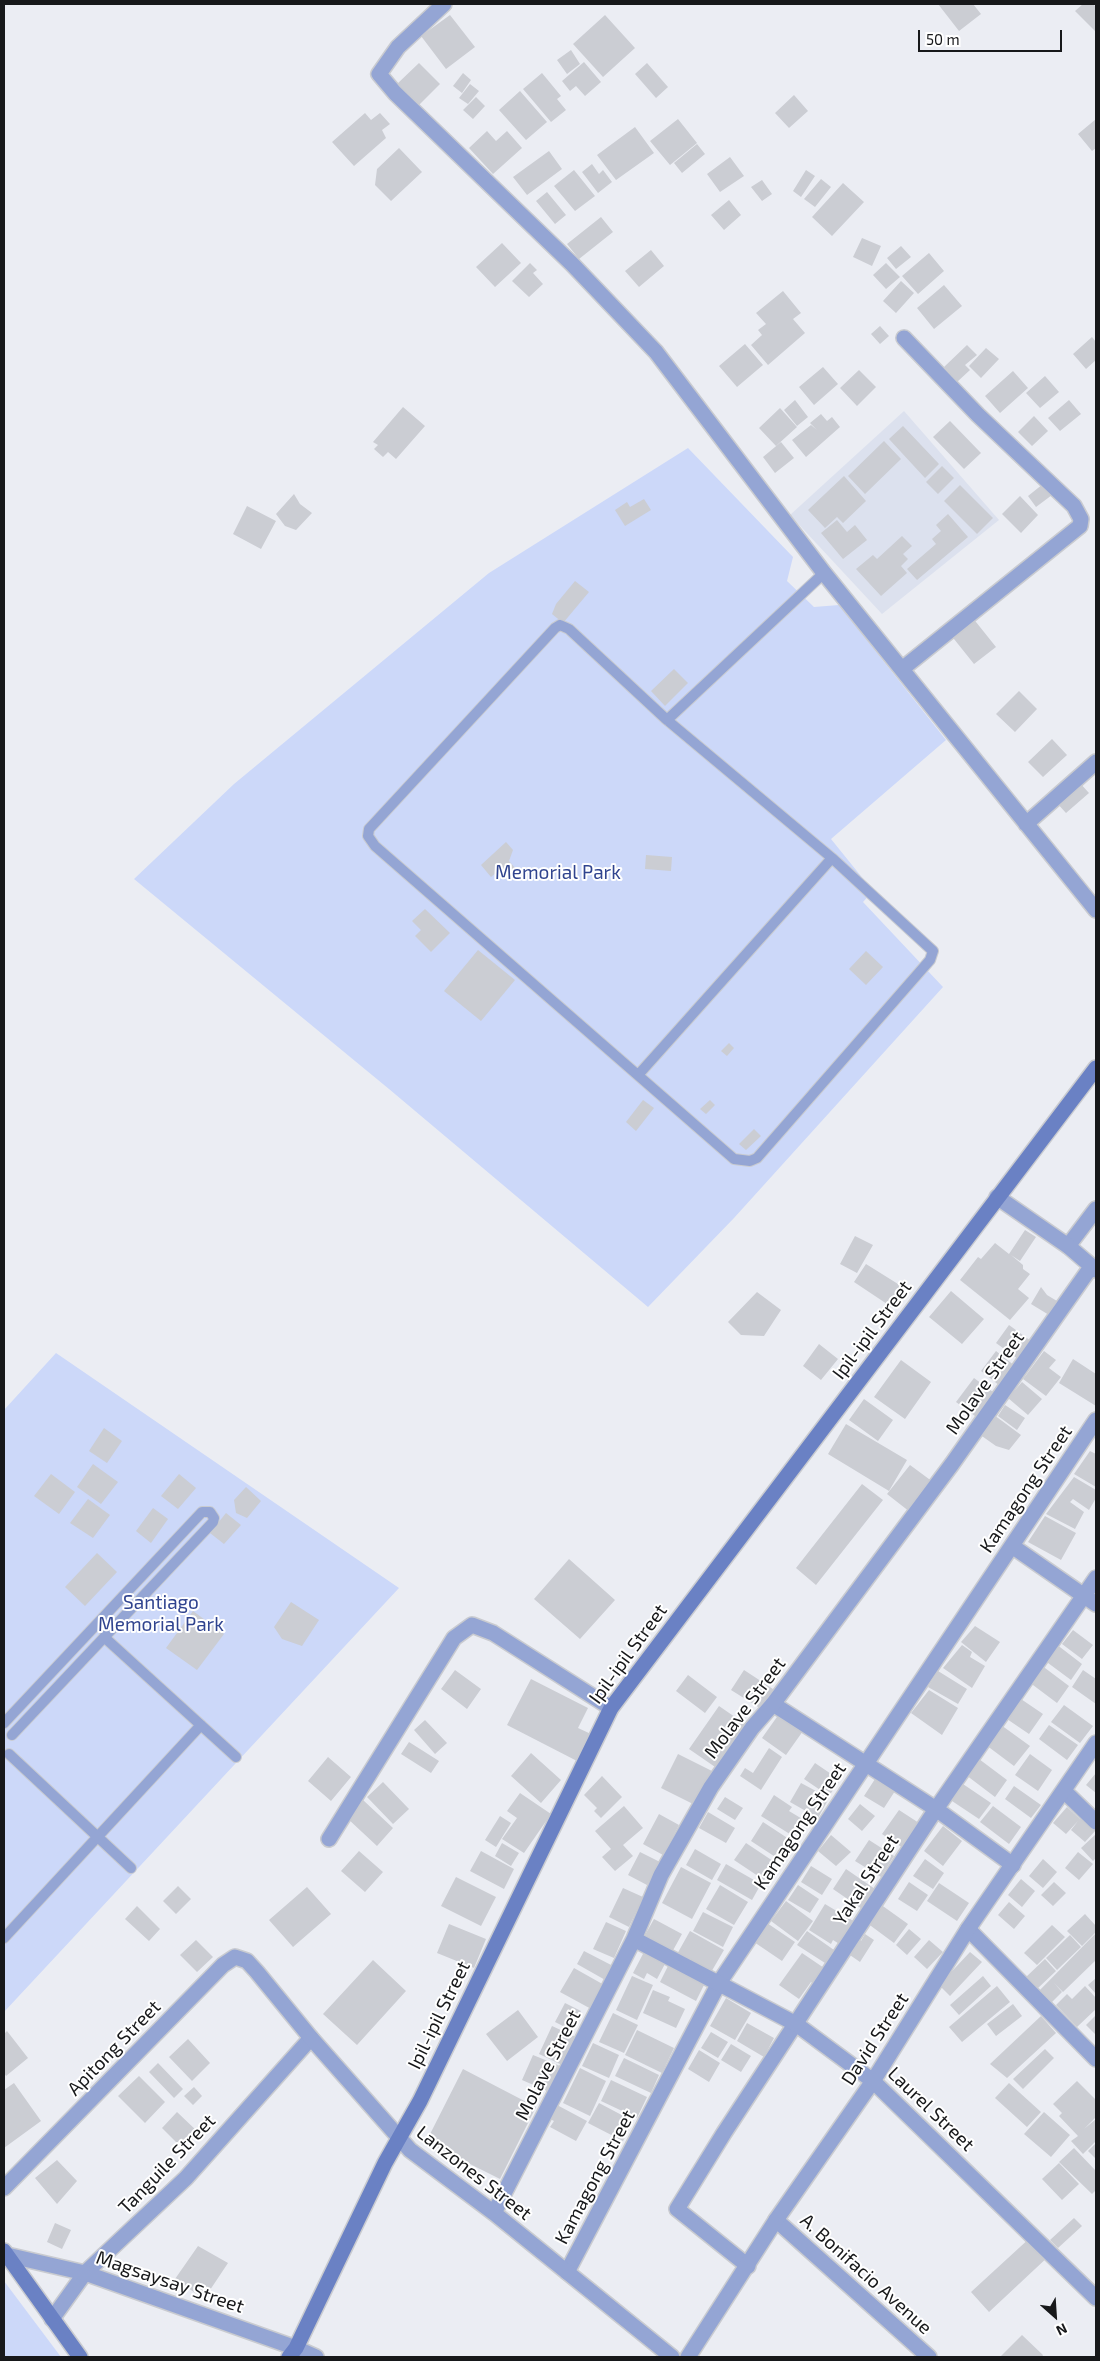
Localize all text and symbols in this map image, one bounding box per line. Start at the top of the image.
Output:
scale bar [920,20,1064,52]
text: 50 m [926,30,960,48]
park label: Memorial Park [495,862,621,884]
street label: Ipil-ipil Street [827,1276,917,1384]
street label: Molave Street [941,1327,1029,1439]
street label: Kamagong Street [975,1421,1077,1557]
park label: Santiago Memorial Park [98,1592,224,1636]
street label: Ipil-ipil Street [584,1600,672,1708]
street label: Molave Street [700,1653,790,1763]
street label: Kamagong Street [749,1758,851,1894]
street label: Yakal Street [828,1831,904,1929]
street label: Ipil-ipil Street [403,1957,475,2073]
street label: David Street [837,1988,913,2090]
street label: Apitong Street [63,1995,165,2101]
street label: Molave Street [510,2006,586,2124]
street label: Laurel Street [883,2062,979,2156]
street label: Kamagong Street [550,2106,640,2248]
street label: Tanguile Street [114,2109,220,2219]
street label: Lanzones Street [412,2121,536,2225]
street label: A. Bonifacio Avenue [796,2209,936,2339]
street label: Magsaysay Street [93,2246,247,2318]
north arrow [1030,2291,1080,2341]
text: N [1054,2320,1070,2340]

